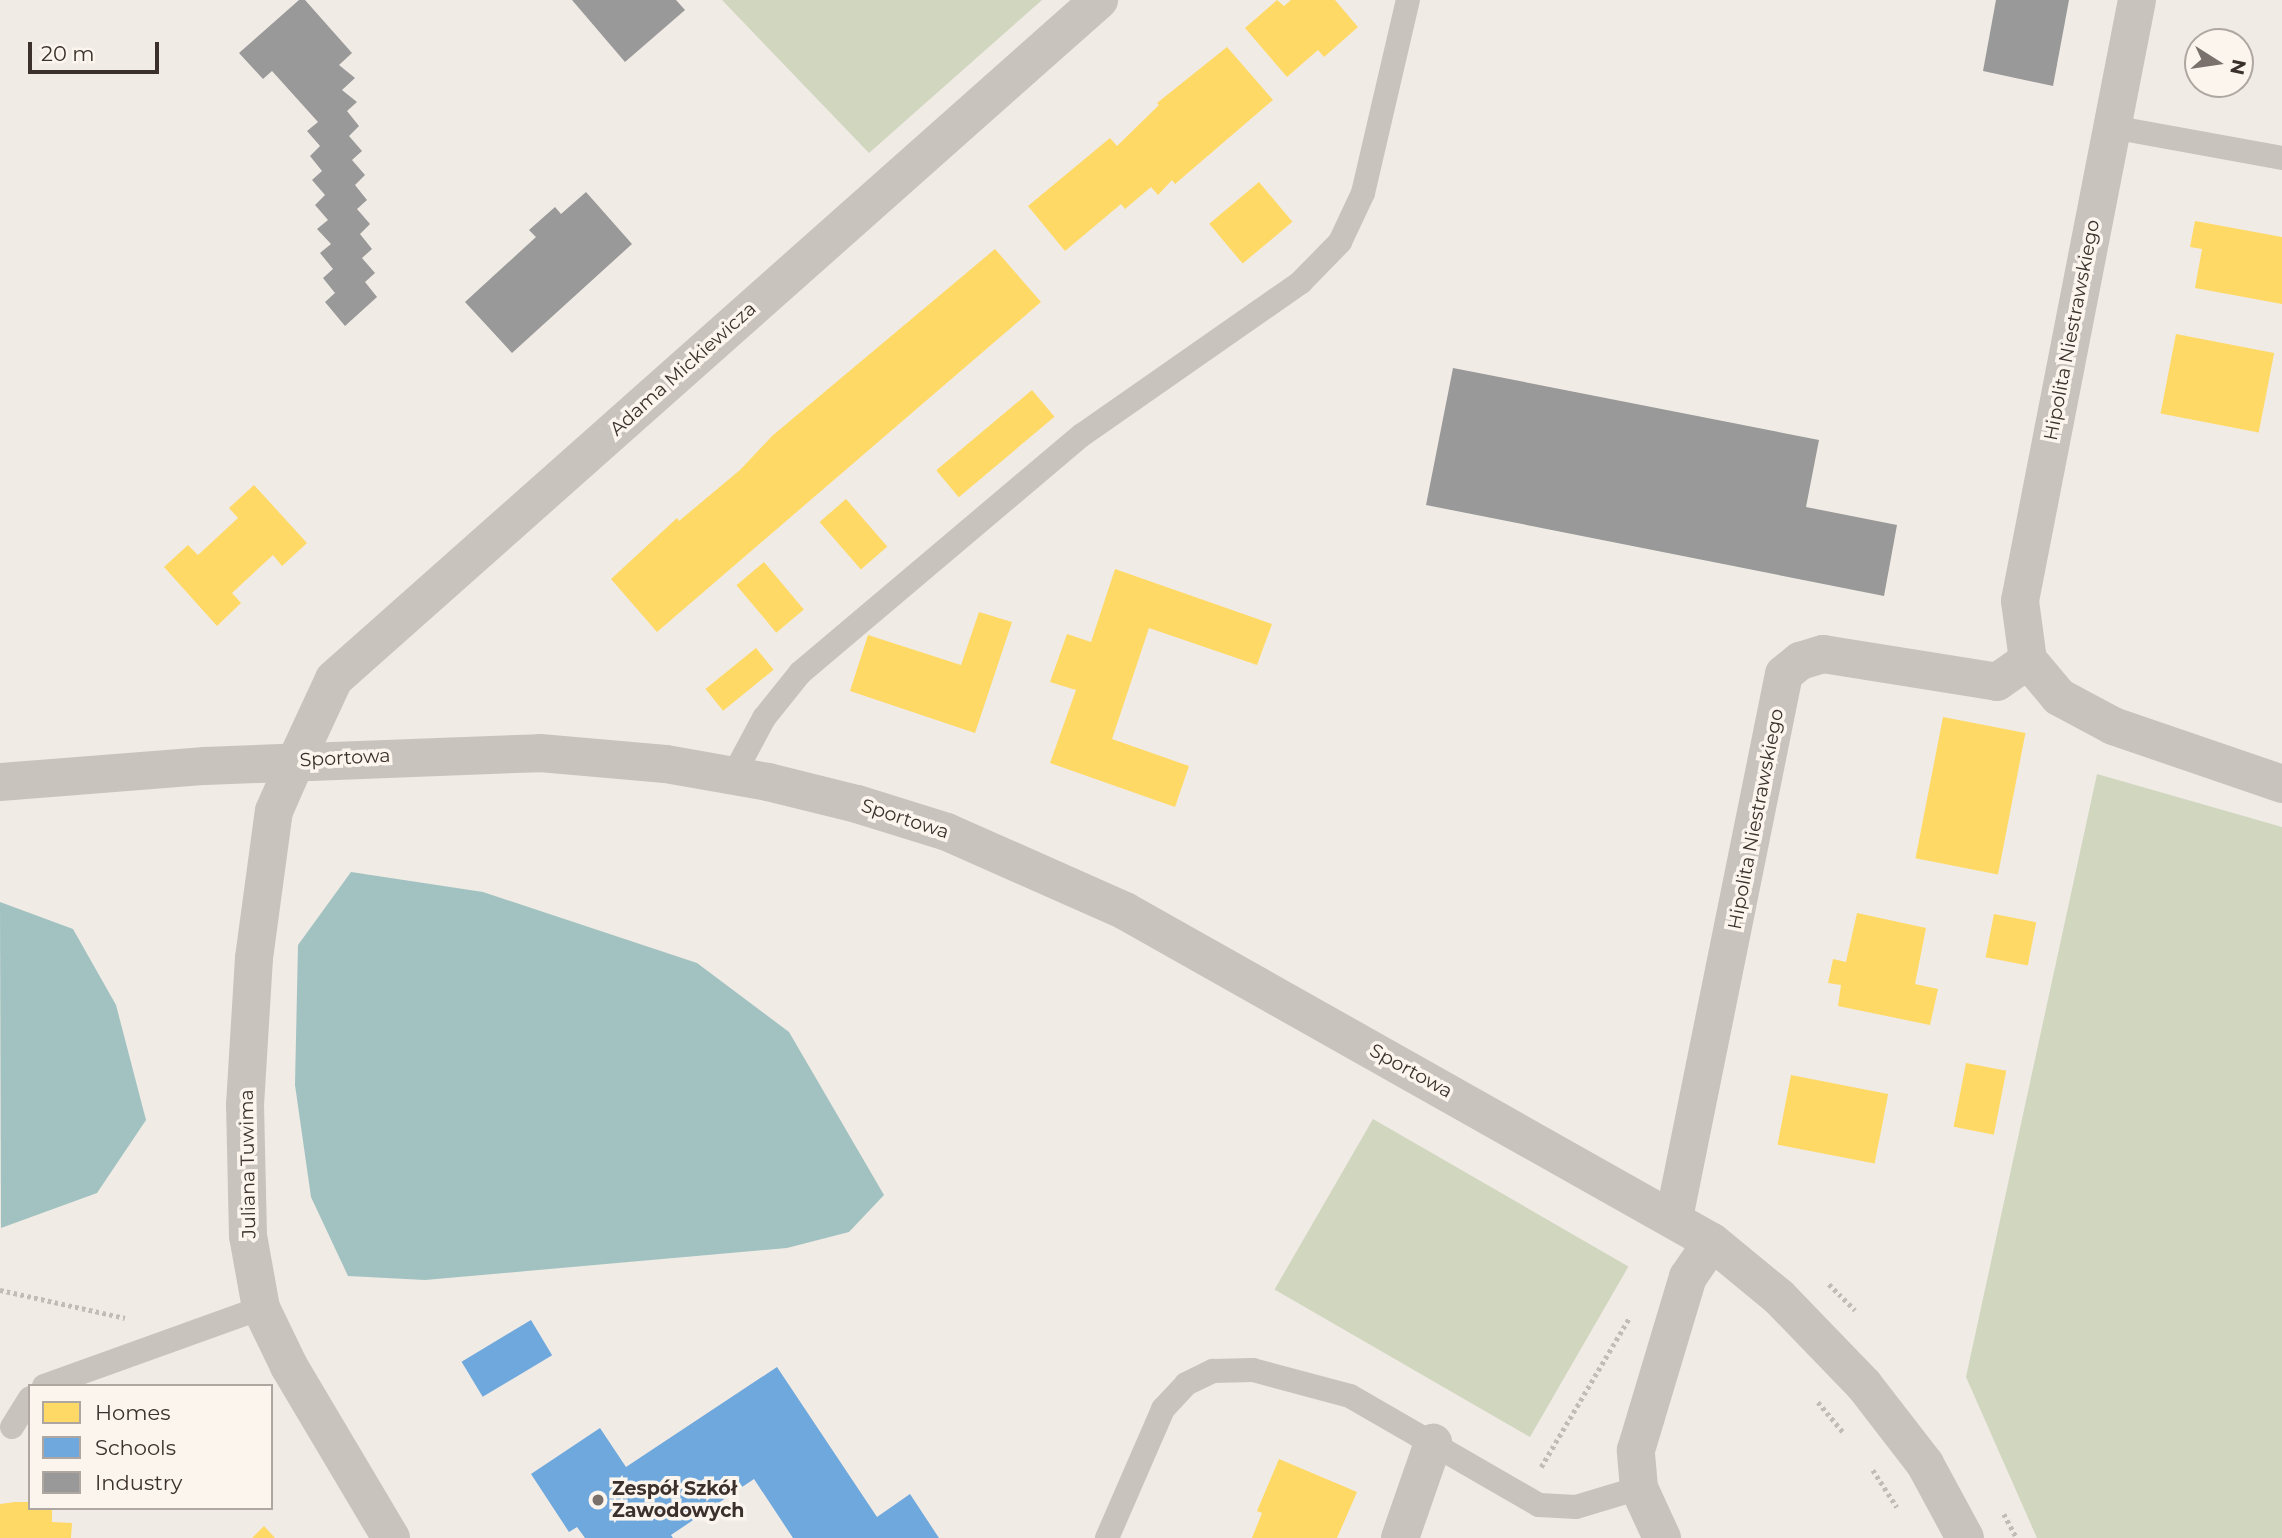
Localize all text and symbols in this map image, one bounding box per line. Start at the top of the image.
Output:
scale bar [32,28,163,72]
north arrow [2184,28,2254,98]
text: 20 m [41,41,95,66]
text: N [2225,57,2251,77]
street label: Hipolita Niestrawskiego [2039,218,2105,442]
street label: Adama Mickiewicza [605,297,761,441]
street label: Hipolita Niestrawskiego [1723,707,1789,931]
street label: Sportowa [299,744,391,772]
street label: Sportowa [858,794,952,844]
street label: Sportowa [1366,1039,1456,1103]
street label: Juliana Tuwima [235,1089,261,1239]
legend [28,1384,273,1510]
text: Homes [95,1400,170,1425]
text: Schools [95,1435,176,1460]
text: Industry [95,1470,182,1495]
place label: Zespół Szkół Zawodowych [612,1478,744,1522]
marker: Zespół Szkół Zawodowych [590,1492,606,1508]

